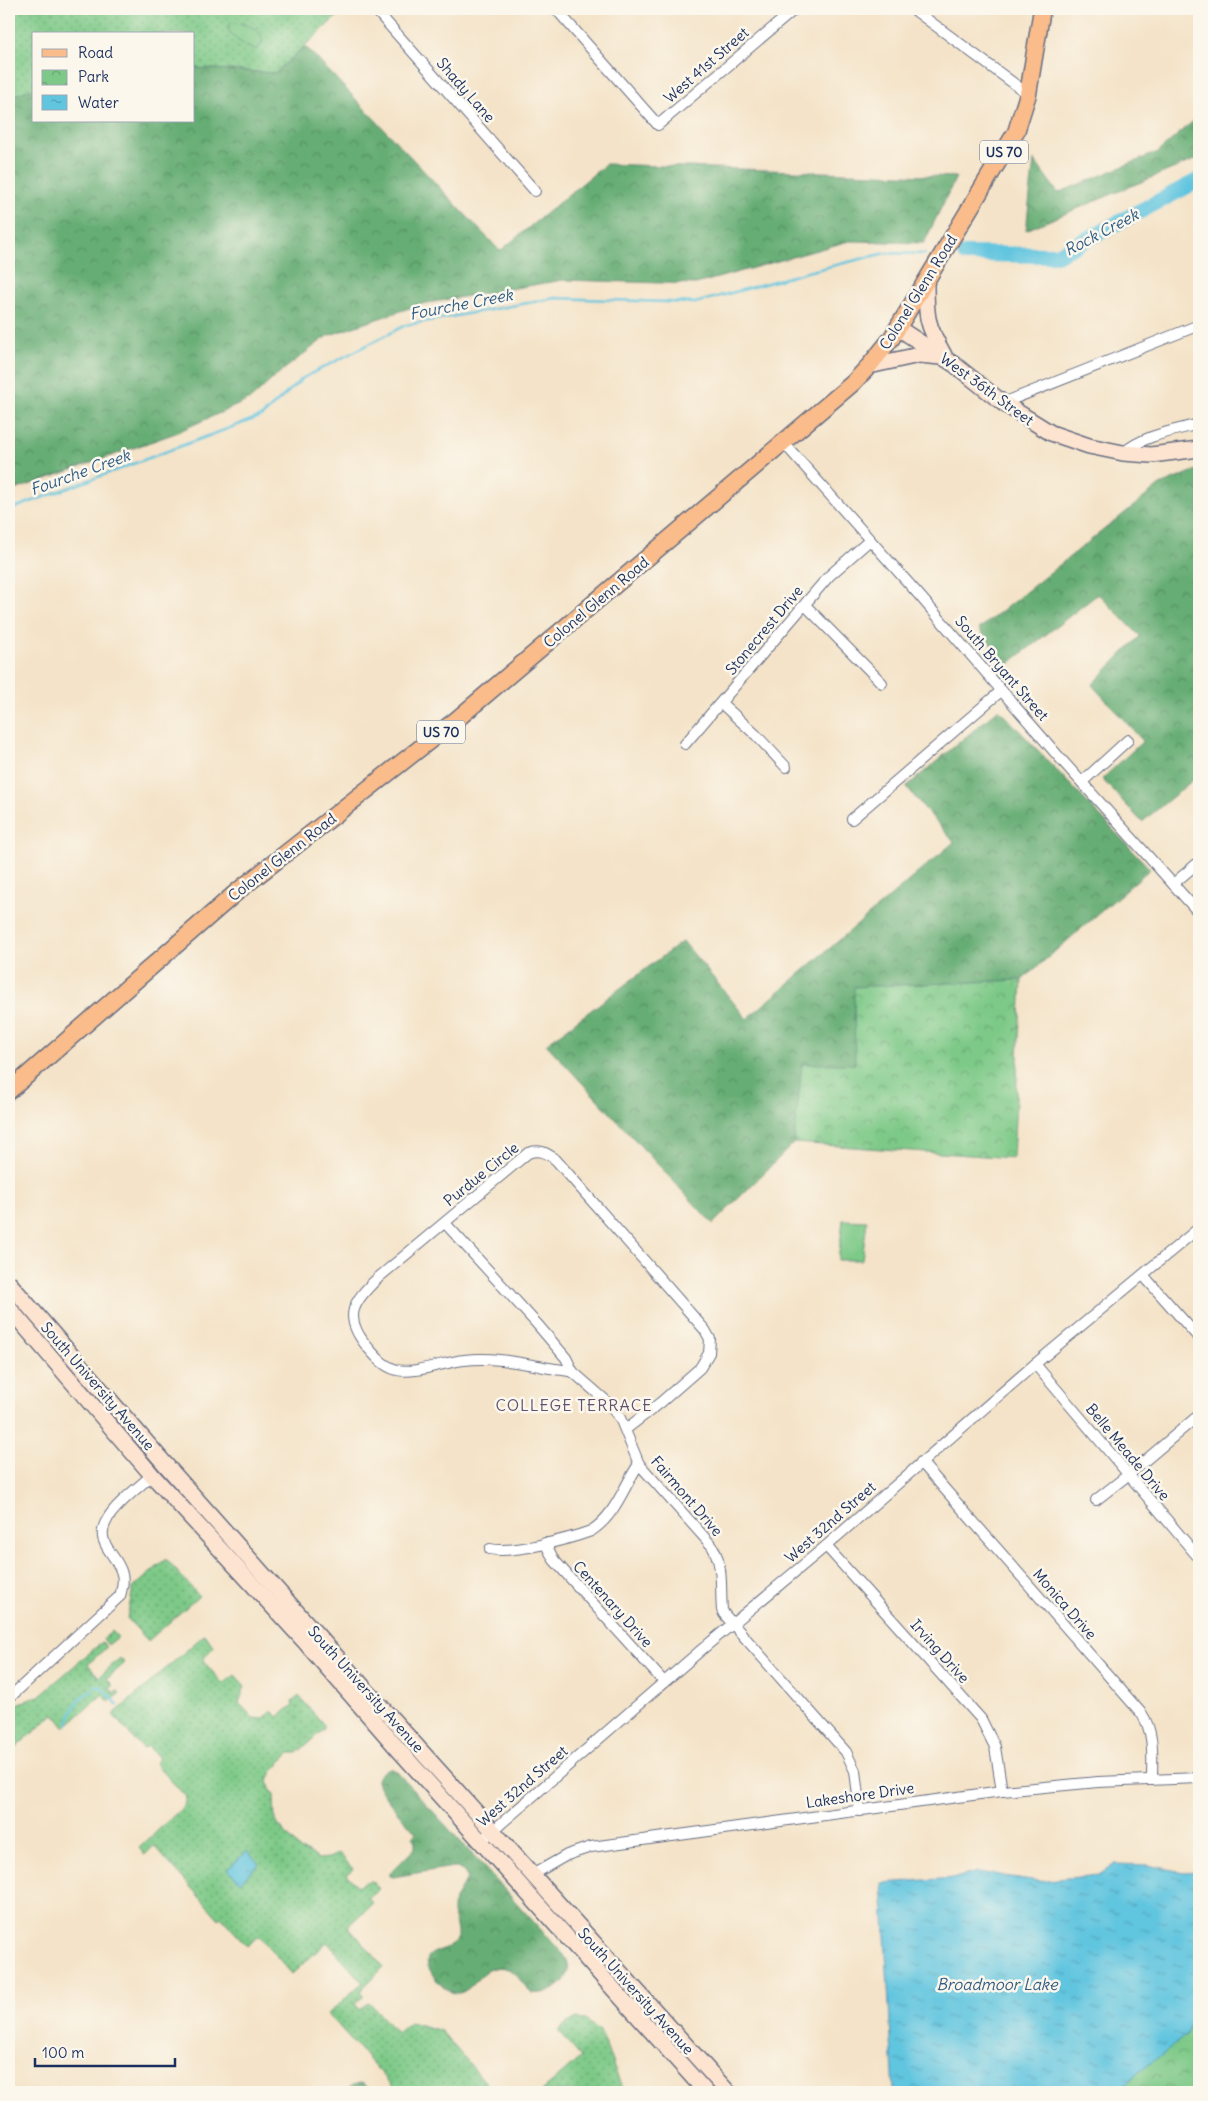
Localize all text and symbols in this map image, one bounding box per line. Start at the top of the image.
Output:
street label: West 41st Street [660,23,752,107]
legend [32,32,195,122]
text: Road [78,43,113,62]
street label: Shady Lane [433,54,499,126]
text: Park [78,67,109,86]
text: Water [78,93,119,112]
road number: US 70 [980,140,1028,163]
water label: Rock Creek [1061,203,1143,260]
street label: Colonel Glenn Road [875,231,961,353]
water label: Fourche Creek [408,284,516,324]
street label: West 36th Street [936,349,1038,429]
water label: Fourche Creek [27,444,134,499]
street label: Colonel Glenn Road [539,552,653,652]
street label: Stonecrest Drive [721,582,807,678]
street label: South Bryant Street [951,612,1053,724]
road number: US 70 [417,720,465,744]
street label: Colonel Glenn Road [224,809,340,905]
street label: Purdue Circle [440,1138,522,1210]
street label: South University Avenue [37,1318,159,1454]
district label: COLLEGE TERRACE [495,1395,653,1415]
street label: Belle Meade Drive [1082,1400,1174,1504]
street label: Fairmont Drive [647,1452,727,1540]
street label: West 32nd Street [781,1477,879,1567]
street label: Centenary Drive [569,1557,657,1651]
street label: Monica Drive [1029,1565,1101,1643]
street label: Irving Drive [906,1615,974,1687]
street label: South University Avenue [304,1622,428,1756]
street label: West 32nd Street [473,1741,571,1831]
street label: Lakeshore Drive [805,1778,915,1812]
street label: South University Avenue [574,1924,698,2058]
water label: Broadmoor Lake [936,1974,1059,1994]
scale bar [35,2036,175,2068]
text: 100 m [42,2043,84,2062]

